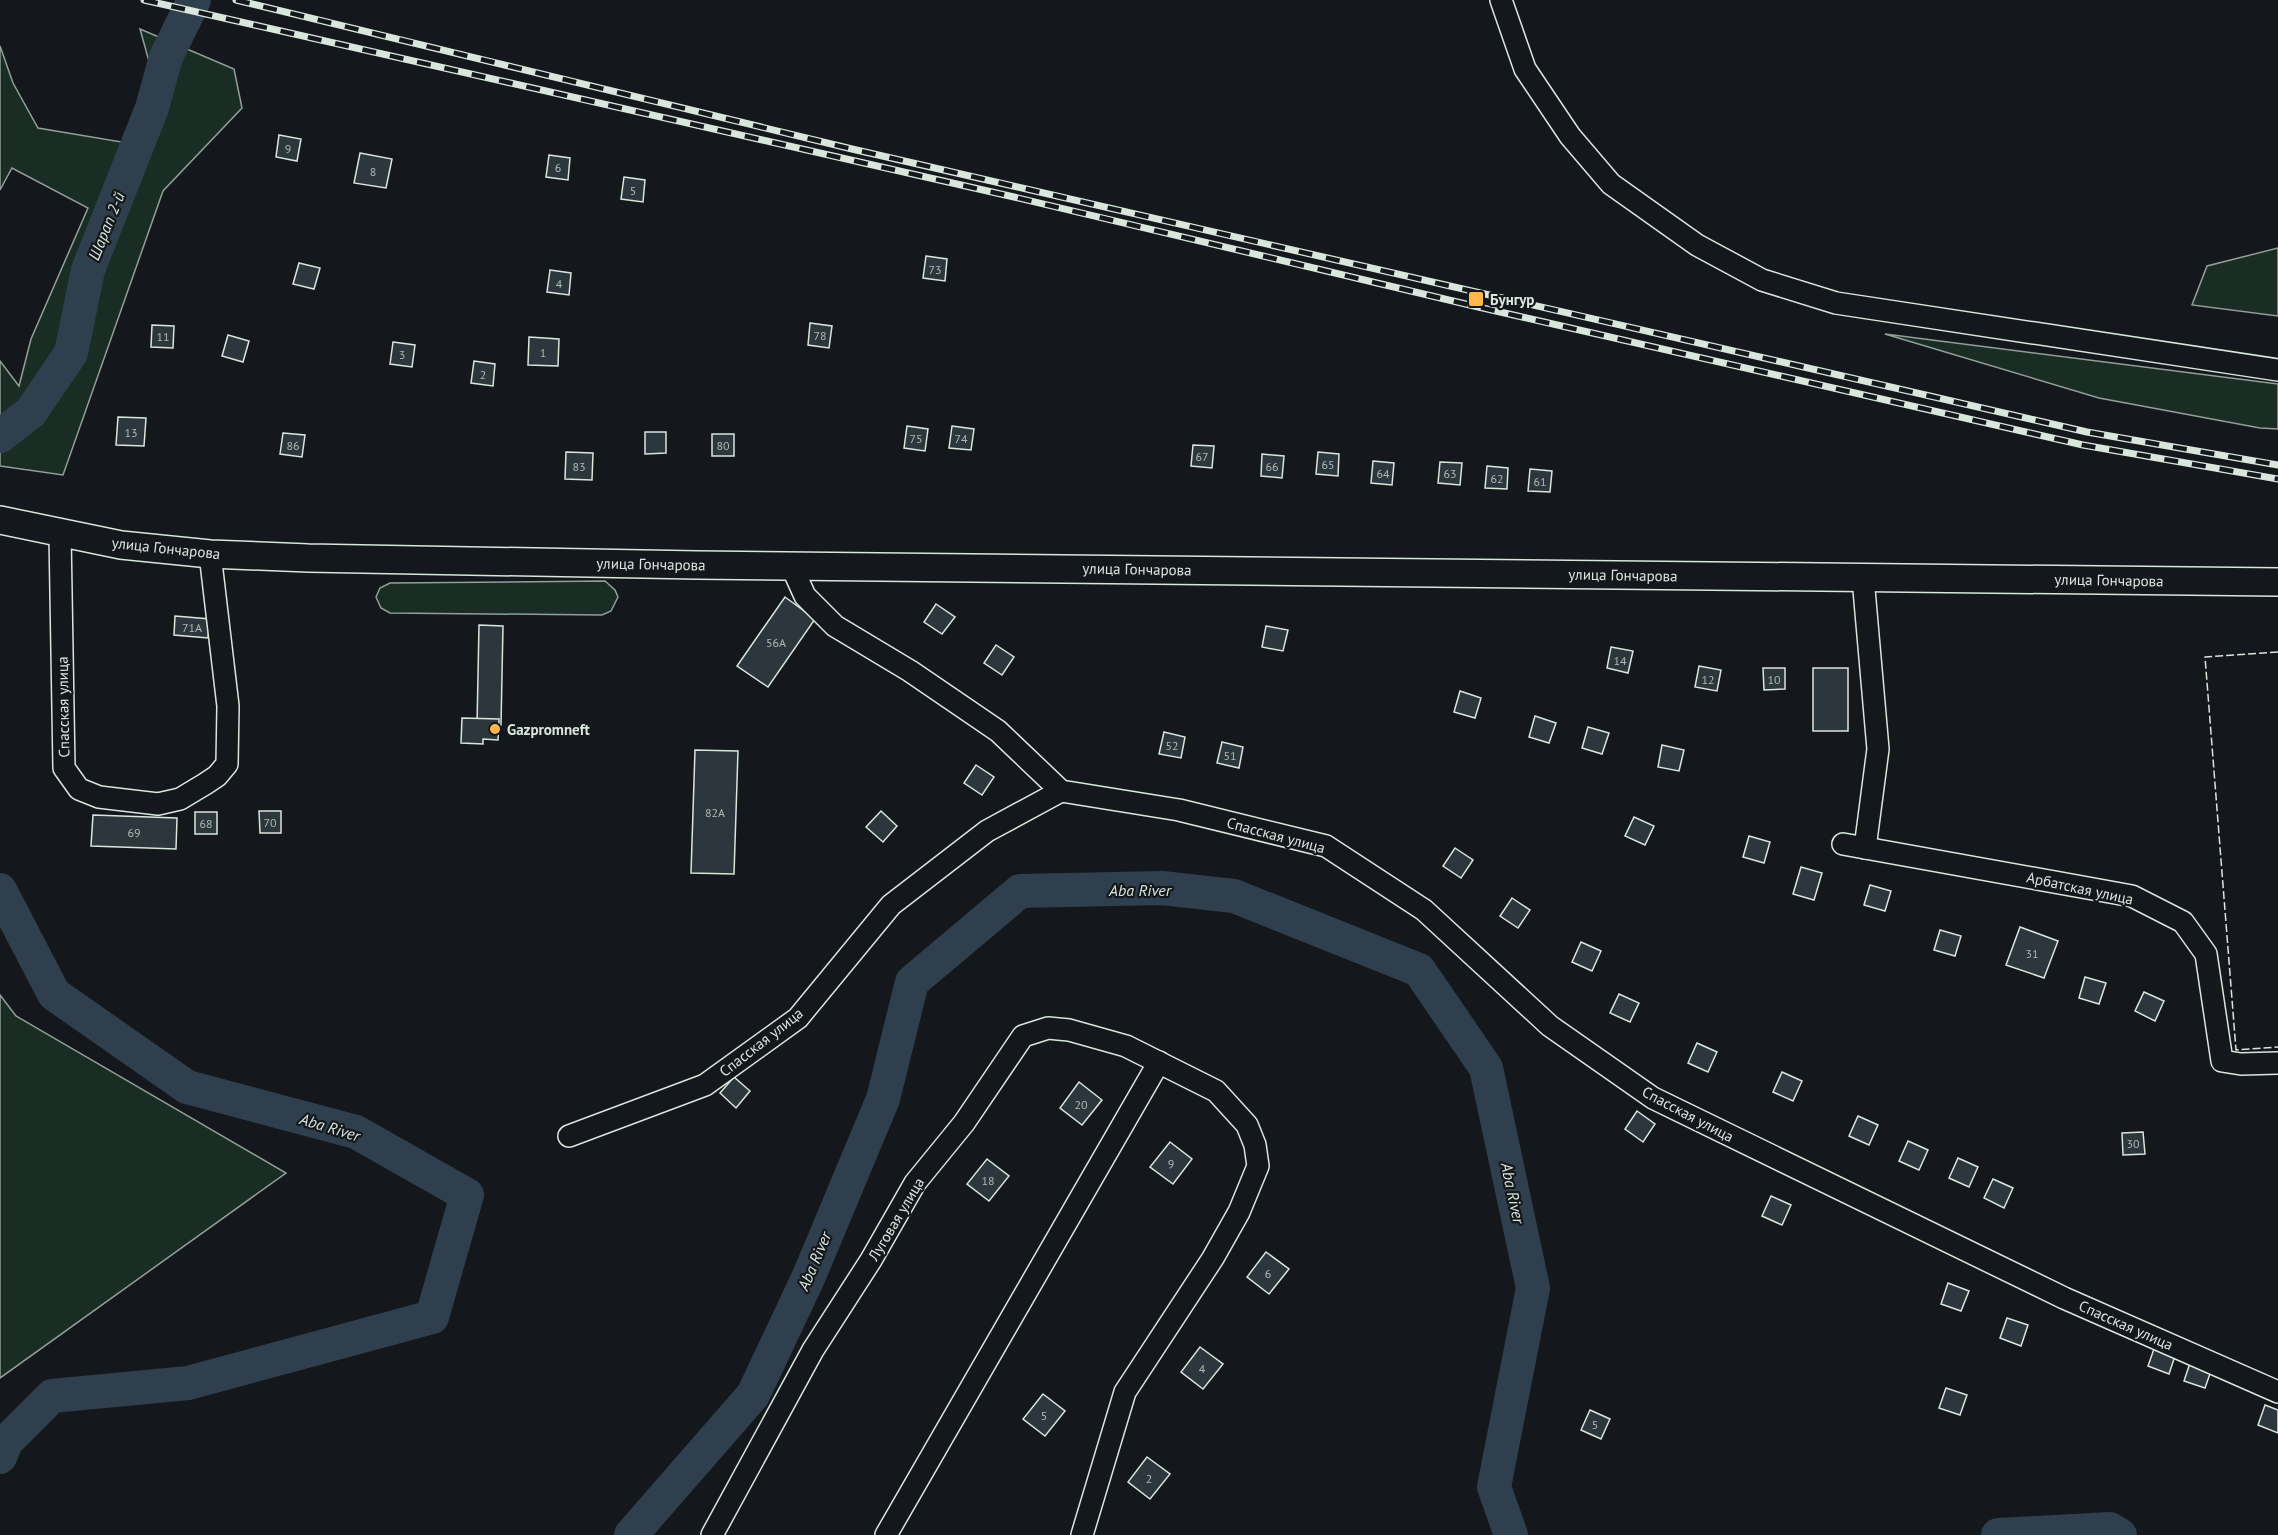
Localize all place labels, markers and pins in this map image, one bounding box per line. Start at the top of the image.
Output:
marker: Бунгур [1467,290,1485,308]
place label: Бунгур [1490,290,1534,309]
place label: Gazpromneft [507,720,590,739]
marker: Gazpromneft [488,722,502,736]

